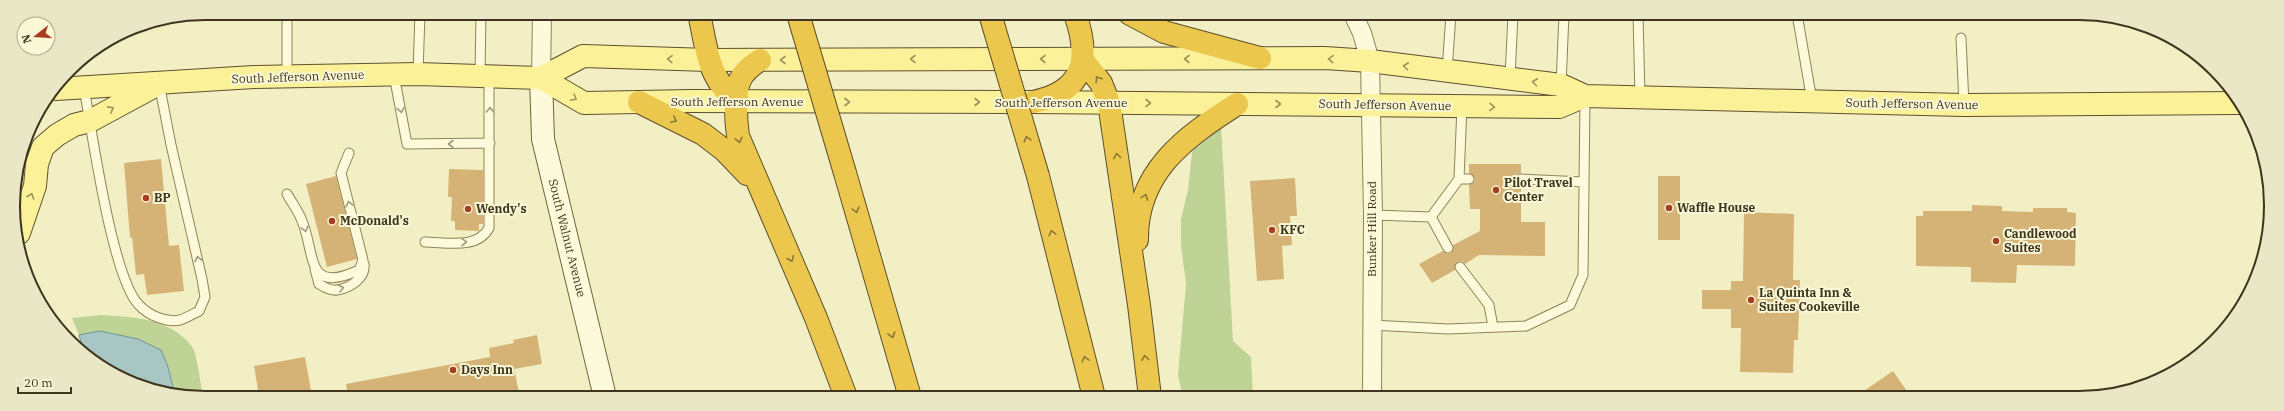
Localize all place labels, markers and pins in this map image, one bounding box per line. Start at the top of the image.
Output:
place label: Pilot Travel Center [1504,175,1573,204]
marker: Pilot Travel Center [1491,185,1501,195]
place label: BP [154,190,171,205]
marker: BP [141,193,151,203]
place label: Waffle House [1677,200,1755,215]
place label: Wendy's [476,201,526,216]
marker: Waffle House [1664,203,1674,213]
marker: Wendy's [463,204,473,214]
place label: McDonald's [340,213,409,228]
marker: McDonald's [327,216,337,226]
place label: KFC [1280,222,1305,237]
marker: KFC [1267,225,1277,235]
place label: Candlewood Suites [2004,226,2077,255]
marker: Candlewood Suites [1991,236,2001,246]
place label: La Quinta Inn & Suites Cookeville [1759,285,1860,314]
marker: La Quinta Inn & Suites Cookeville [1746,295,1756,305]
place label: Days Inn [461,362,513,377]
marker: Days Inn [448,365,458,375]

